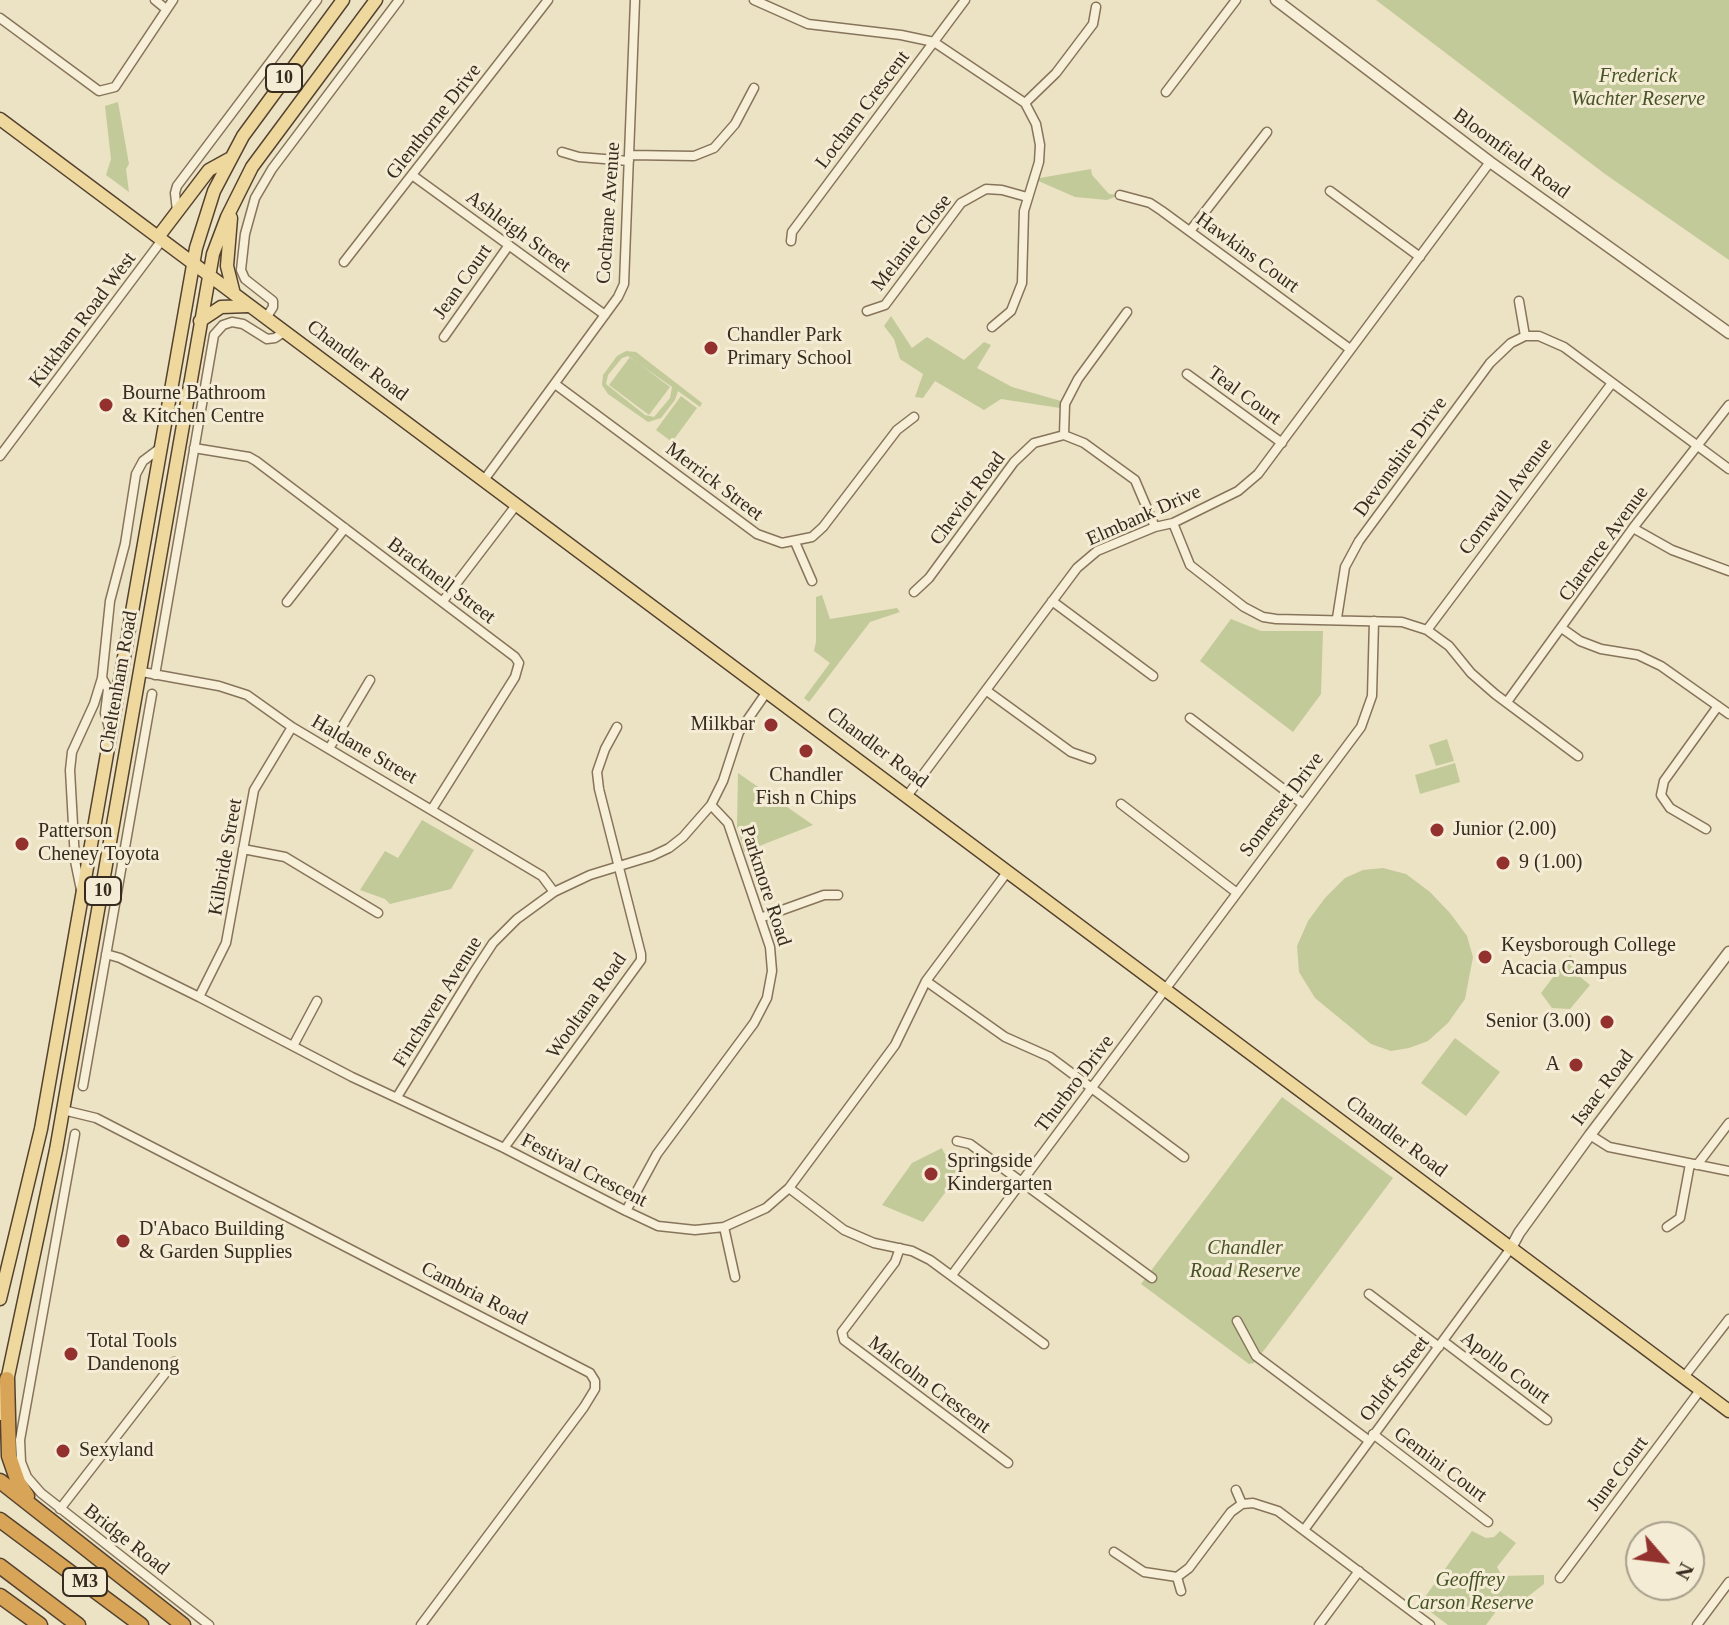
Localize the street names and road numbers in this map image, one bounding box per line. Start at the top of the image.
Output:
street label: Locharn Crescent [811,46,915,174]
street label: Glenthorne Drive [381,59,487,185]
road number: 10 [266,64,302,92]
street label: Bloomfield Road [1448,104,1574,204]
street label: Cochrane Avenue [592,141,626,285]
street label: Ashleigh Street [461,186,575,278]
street label: Melanie Close [867,190,957,296]
street label: Hawkins Court [1191,208,1303,298]
street label: Jean Court [428,240,498,324]
street label: Kirkham Road West [24,248,142,392]
street label: Chandler Road [302,315,412,407]
street label: Teal Court [1203,361,1285,431]
street label: Devonshire Drive [1349,392,1453,522]
street label: Cornwall Avenue [1454,434,1558,560]
street label: Merrick Street [660,437,768,527]
street label: Cheviot Road [925,448,1011,550]
street label: Elmbank Drive [1083,480,1205,552]
street label: Clarence Avenue [1554,482,1654,606]
street label: Bracknell Street [382,532,500,630]
street label: Cheltenham Road [95,609,143,755]
street label: Chandler Road [822,702,932,794]
street label: Haldane Street [307,710,421,790]
street label: Somerset Drive [1235,748,1329,862]
street label: Kilbride Street [204,797,248,917]
street label: Parkmore Road [734,823,796,949]
road number: 10 [85,877,121,905]
street label: Finchaven Avenue [388,932,488,1072]
street label: Wooltana Road [542,949,632,1063]
street label: Thurbro Drive [1030,1030,1120,1138]
street label: Isaac Road [1567,1046,1639,1130]
street label: Chandler Road [1341,1091,1451,1183]
street label: Festival Crescent [517,1129,651,1213]
street label: Cambria Road [417,1257,531,1331]
street label: Apollo Court [1455,1326,1555,1410]
street label: Malcolm Crescent [863,1331,995,1439]
street label: Orloff Street [1355,1331,1435,1427]
street label: Gemini Court [1389,1422,1491,1508]
street label: June Court [1582,1432,1654,1516]
street label: Bridge Road [79,1499,173,1581]
road number: M3 [63,1568,107,1596]

